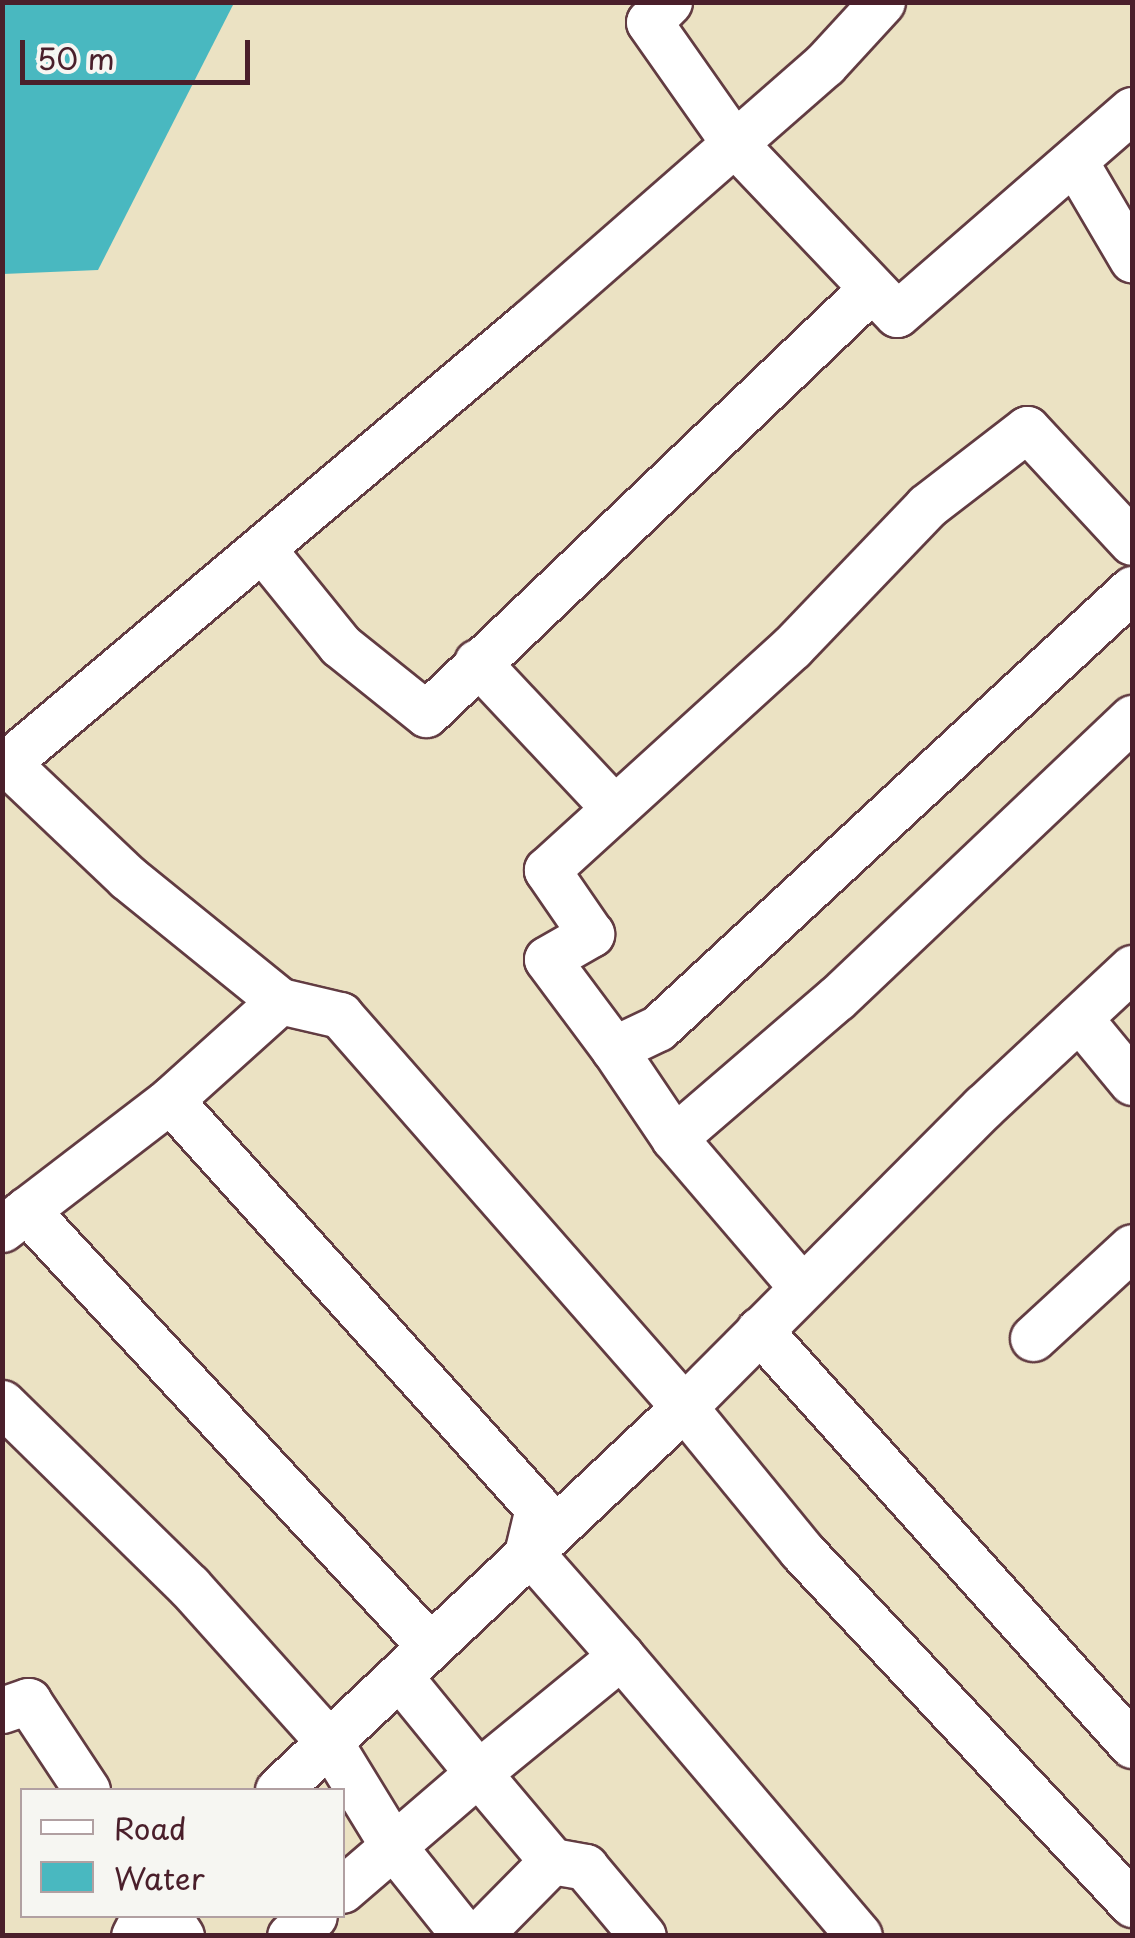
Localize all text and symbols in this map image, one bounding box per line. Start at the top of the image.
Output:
scale bar [25,20,255,82]
text: 50 m [37,35,115,80]
legend [20,1788,345,1918]
text: Road [114,1805,187,1850]
text: Water [114,1855,205,1900]

